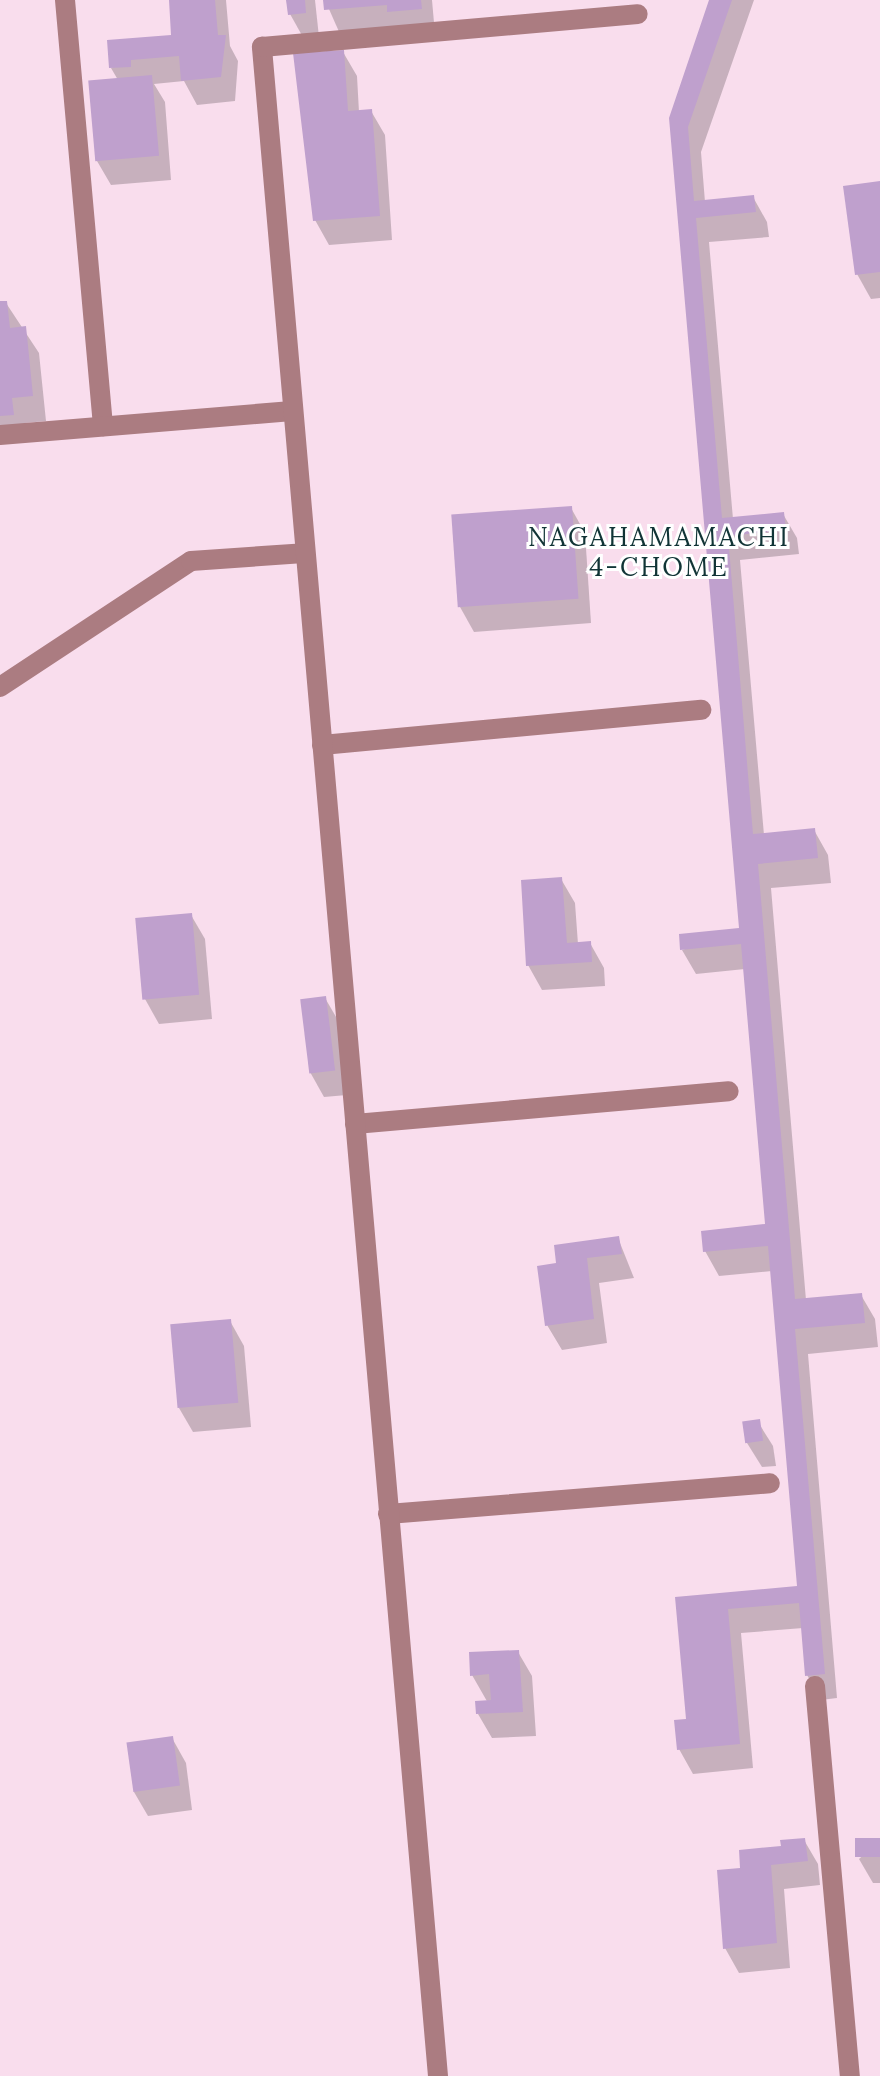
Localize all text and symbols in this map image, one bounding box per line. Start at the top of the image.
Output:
district label: NAGAHAMAMACHI 4-CHOME [528,521,790,582]

